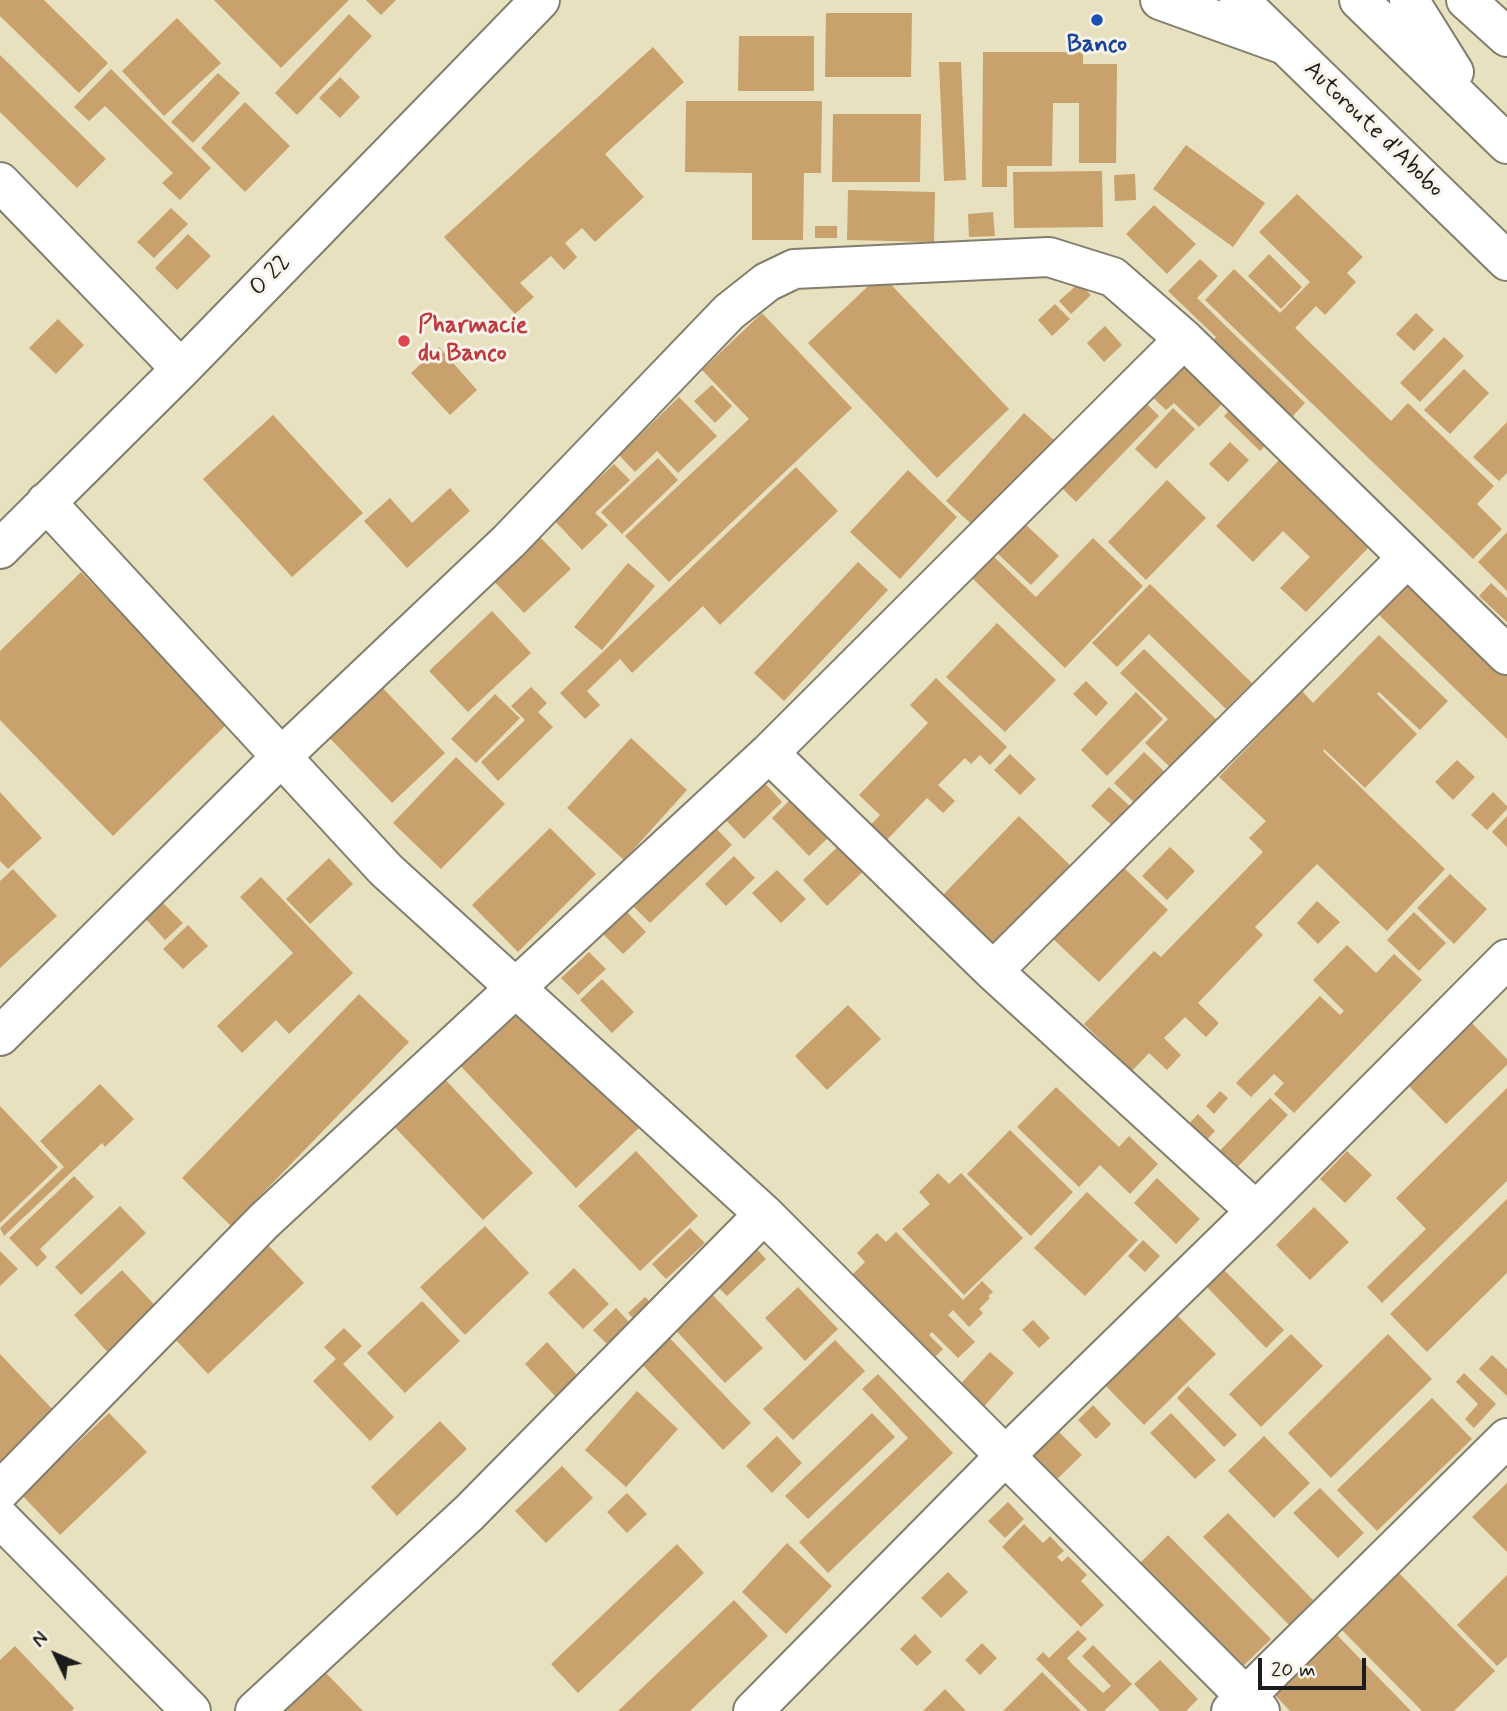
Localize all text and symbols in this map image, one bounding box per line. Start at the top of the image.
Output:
marker: Banco [1089,12,1105,28]
place label: Banco [1067,32,1127,60]
street label: Autoroute d'Abobo [1297,56,1449,204]
street label: O 22 [244,249,298,303]
place label: Pharmacie du Banco [418,313,528,369]
marker: Pharmacie du Banco [396,333,412,349]
north arrow [21,1620,91,1690]
text: N [27,1627,54,1653]
scale bar [1262,1644,1370,1688]
text: 20 m [1271,1656,1316,1684]

